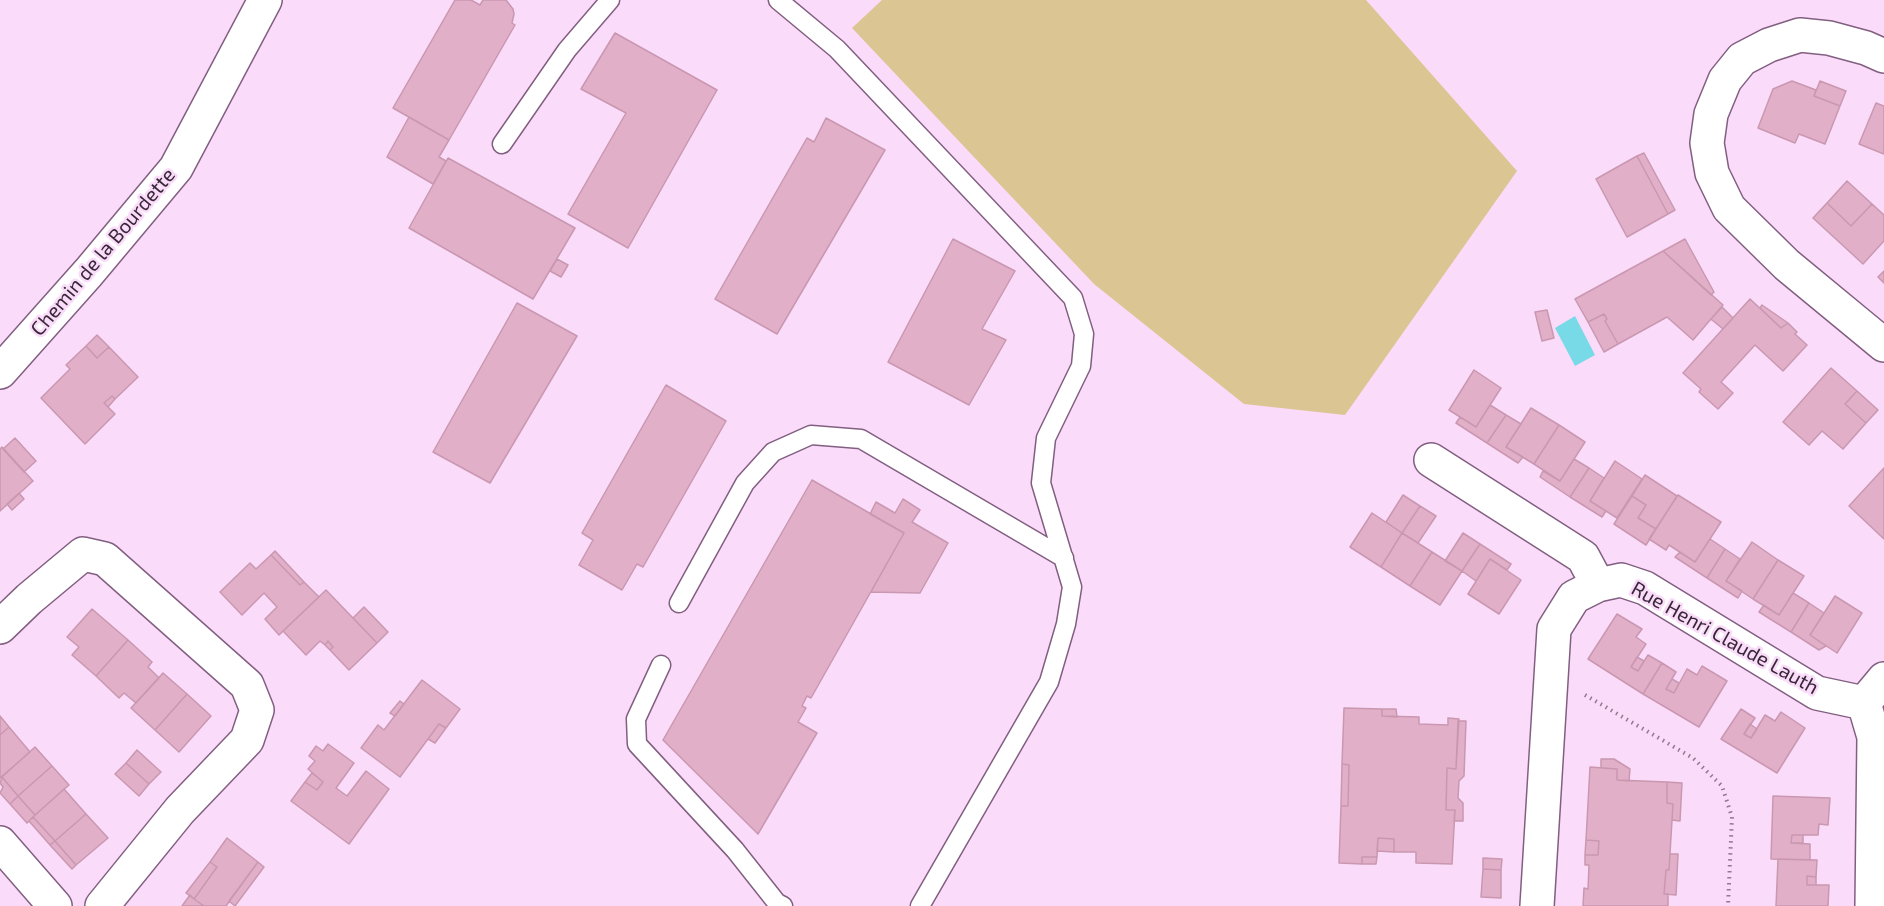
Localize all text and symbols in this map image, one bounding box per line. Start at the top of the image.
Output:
street label: Chemin de la Bourdette [26,163,180,341]
street label: Rue Henri Claude Lauth [1627,577,1823,699]

